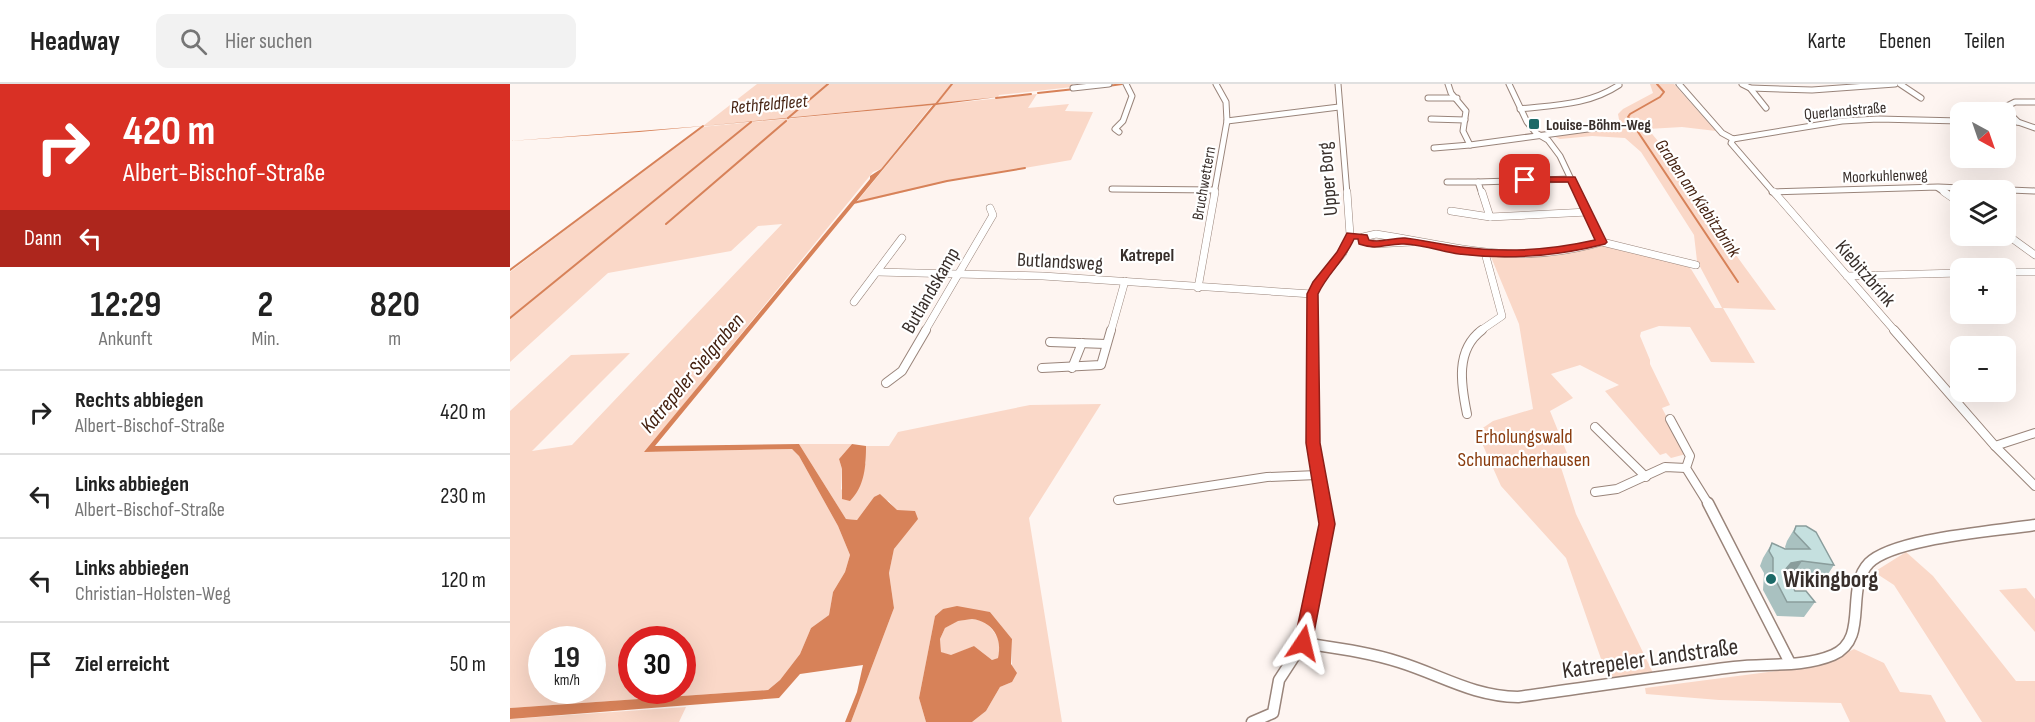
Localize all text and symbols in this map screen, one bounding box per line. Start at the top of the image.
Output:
search box [156,14,576,68]
text: Headway [30,25,120,58]
icon: search [177,25,210,58]
text: Hier suchen [225,28,313,55]
text: Karte [1808,29,1846,54]
text: Ebenen [1879,29,1931,54]
text: Teilen [1964,29,2005,54]
water label: Rethfeldfleet [730,91,809,118]
street label: Querlandstraße [1803,98,1887,125]
north arrow [1950,102,2016,168]
map controls [1950,102,2016,402]
text: 420 m [123,106,215,157]
icon: right [24,108,102,186]
place label: Louise-Böhm-Weg [1546,116,1651,135]
marker: Louise-Böhm-Weg [1527,117,1541,131]
water label: Graben am Kiebitzbrink [1650,135,1746,262]
street label: Upper Borg [1313,141,1343,217]
street label: Bruchwettern [1189,145,1220,222]
pin [1499,154,1550,205]
text: Albert-Bischof-Straße [123,157,325,189]
icon: arrive [1508,163,1541,196]
street label: Moorkuhlenweg [1842,166,1928,187]
button: layers [1950,180,2016,246]
icon: left [74,222,107,255]
text: Dann [24,225,62,252]
street label: Kiebitzbrink [1830,235,1901,312]
street label: Butlandskamp [897,243,965,338]
district label: Katrepel [1120,245,1174,266]
street label: Butlandsweg [1016,248,1104,276]
button: + [1950,258,2016,324]
text: 12:29 [90,284,161,327]
text: 2 [258,284,273,327]
text: 820 [370,284,420,327]
water label: Katrepeler Sielgraben [635,308,750,438]
text: Ankunft [99,327,153,351]
text: Min. [252,327,279,351]
text: m [388,327,401,351]
button: − [1950,336,2016,402]
text: Rechts abbiegen [75,387,204,414]
icon: right [24,396,57,429]
text: 420 m [440,399,486,426]
text: Albert-Bischof-Straße [75,414,225,438]
park label: Erholungswald Schumacherhausen [1458,425,1590,472]
text: Links abbiegen [75,471,189,498]
icon: left [24,480,57,513]
text: 230 m [440,483,486,510]
text: Albert-Bischof-Straße [75,498,225,522]
text: Links abbiegen [75,555,189,582]
icon: left [24,564,57,597]
place label: Wikingborg [1783,565,1878,594]
text: 120 m [442,567,486,594]
marker: Wikingborg [1764,572,1778,586]
text: Christian-Holsten-Weg [75,582,231,606]
position arrow [1271,611,1335,675]
speed limit sign: 30 [618,626,696,704]
street label: Katrepeler Landstraße [1560,632,1740,685]
text: 19 [554,640,580,676]
icon: arrive [24,648,57,681]
text: Ziel erreicht [75,651,170,678]
text: 50 m [450,651,486,678]
text: km/h [554,671,580,690]

